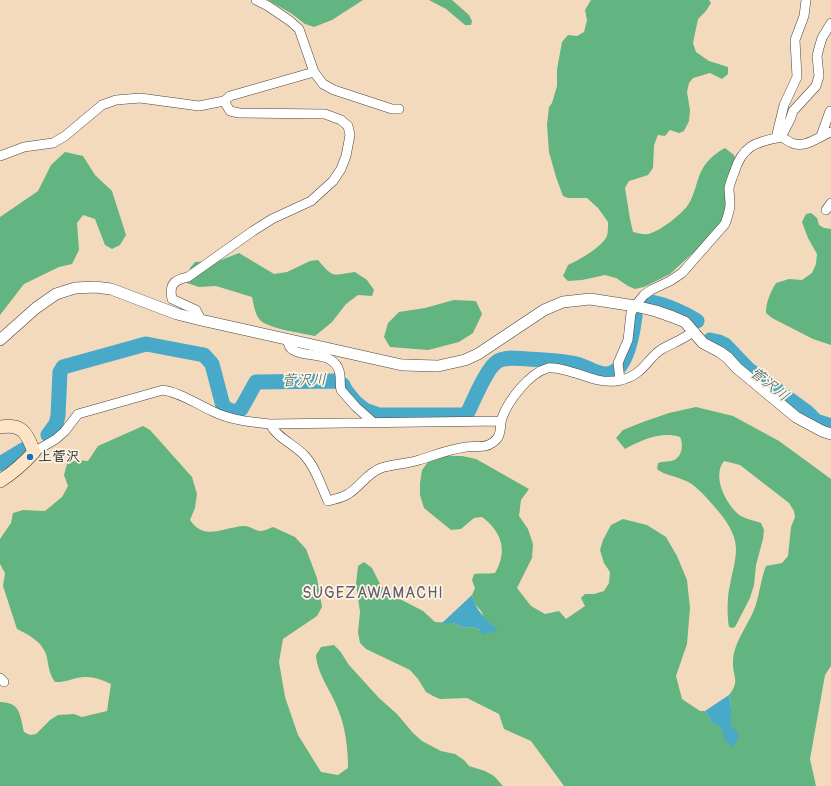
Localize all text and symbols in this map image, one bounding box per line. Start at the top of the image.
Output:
water label: 菅沢川 [746,364,792,406]
water label: 菅沢川 [281,372,327,390]
place label: 上菅沢 [38,449,80,465]
marker: 上菅沢 [25,452,35,462]
district label: SUGEZAWAMACHI [302,584,444,604]

